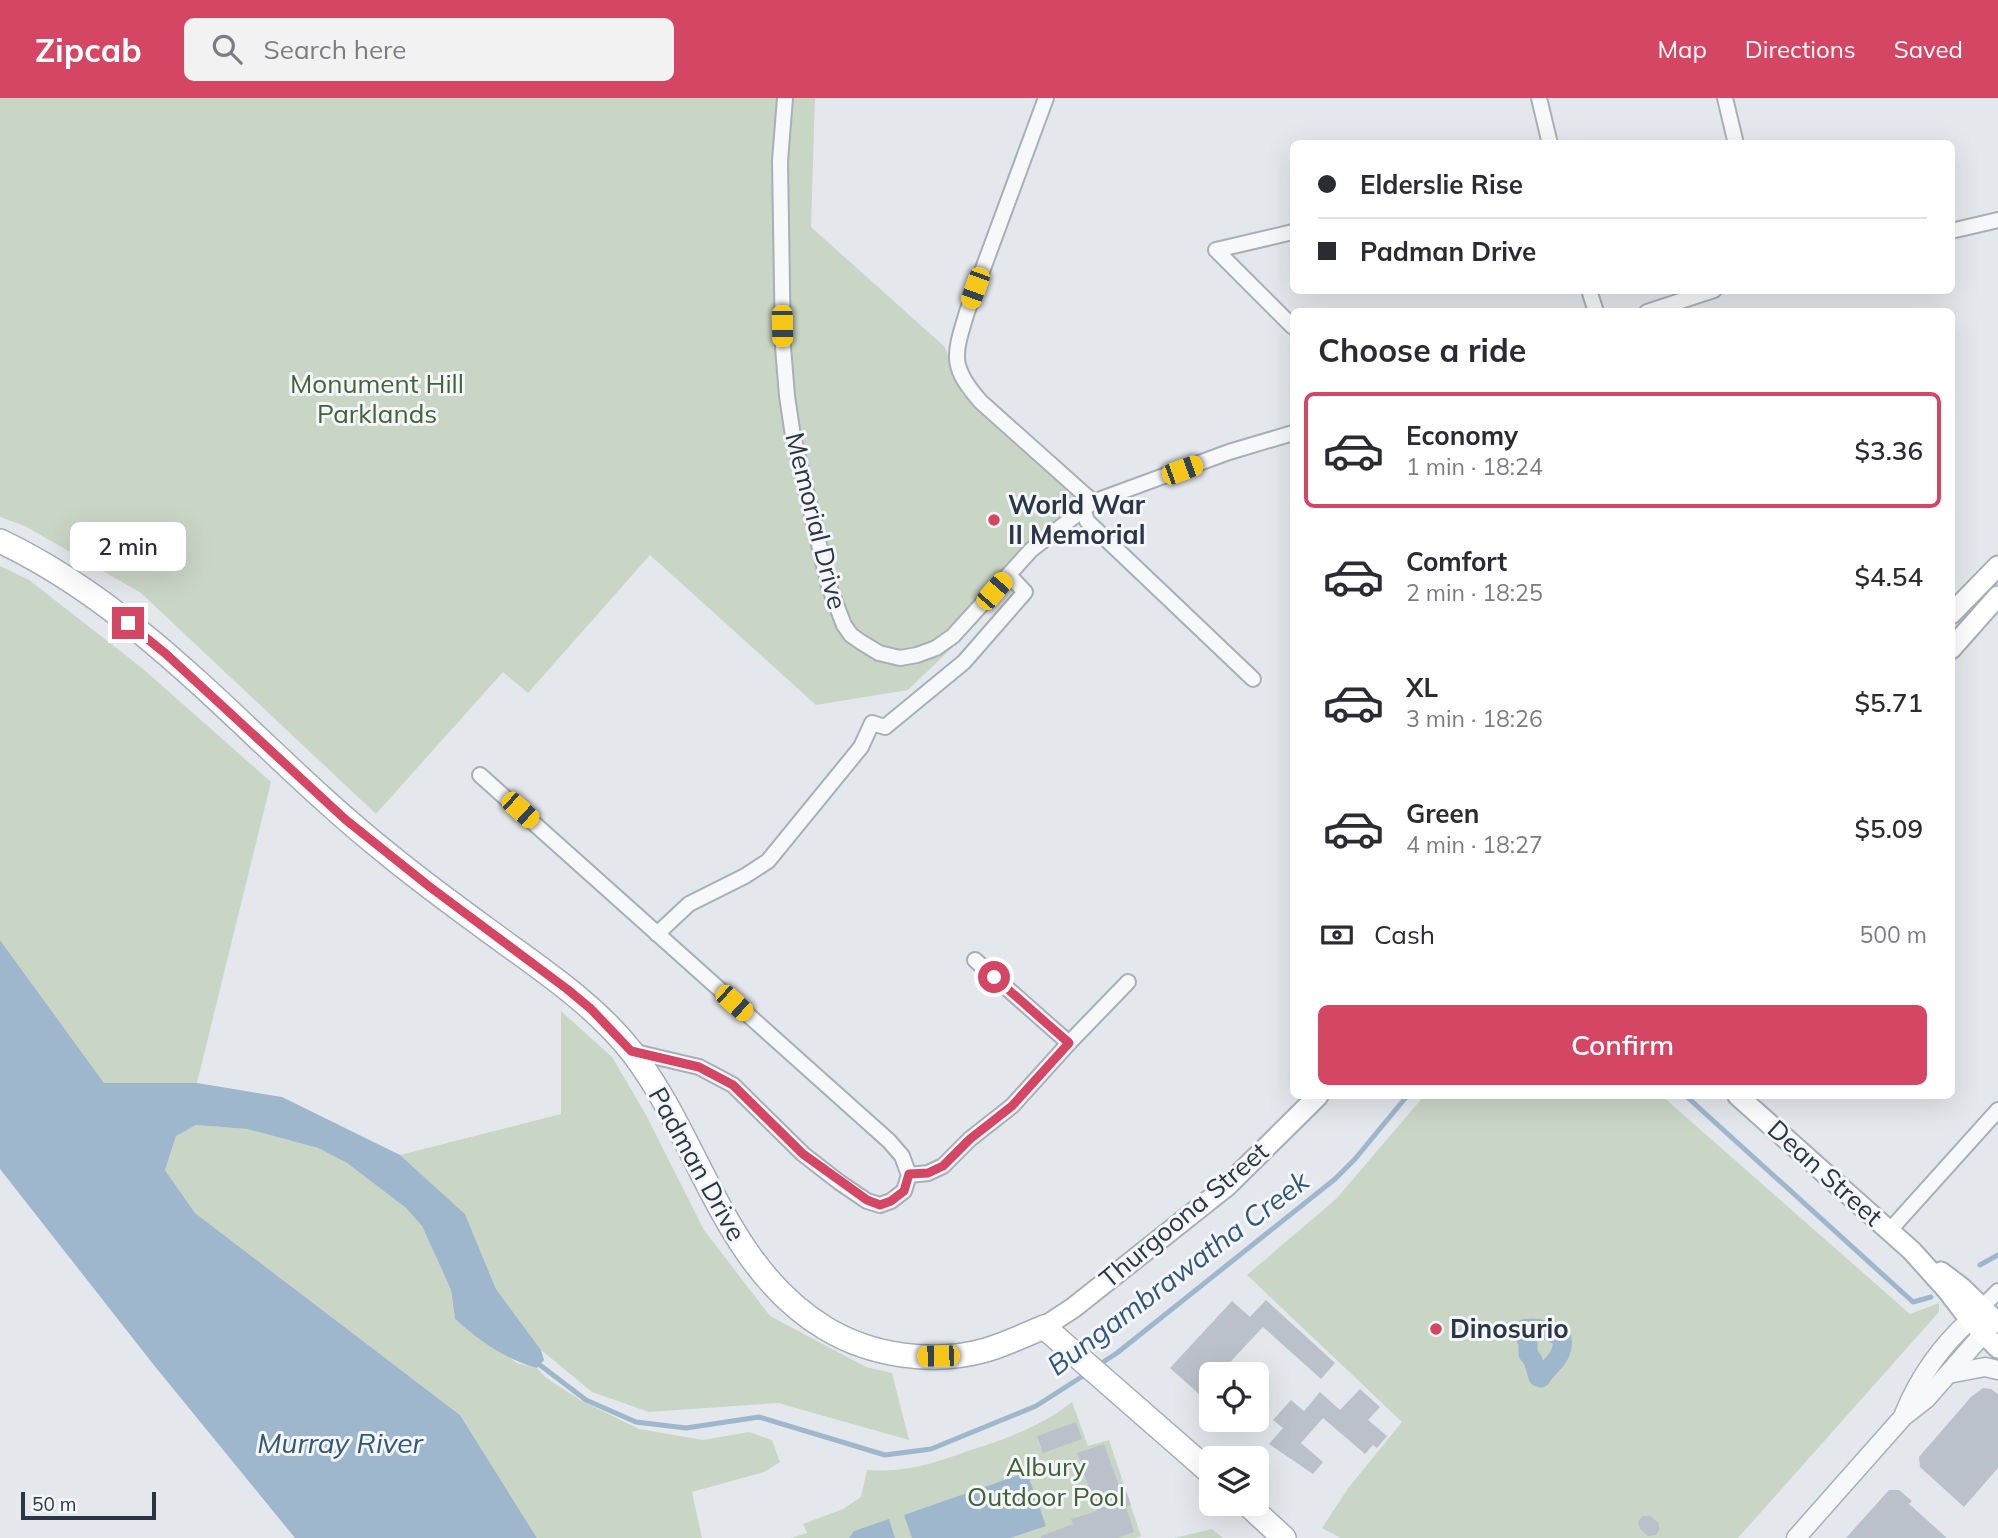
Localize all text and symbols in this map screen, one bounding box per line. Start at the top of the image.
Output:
search box [184,18,674,81]
text: Zipcab [35,29,142,70]
icon: search [208,30,246,68]
text: Search here [264,33,407,66]
text: Map [1657,34,1707,64]
text: Directions [1745,34,1856,64]
text: Saved [1894,34,1963,64]
text: Elderslie Rise [1360,168,1523,201]
text: Padman Drive [1360,235,1536,268]
car [958,265,993,311]
car [772,305,793,347]
text: Choose a ride [1318,330,1526,370]
park label: Monument Hill Parklands [290,367,464,430]
icon: car [1322,419,1385,482]
text: Economy [1406,419,1518,452]
street label: Memorial Drive [779,429,854,613]
text: $3.36 [1854,434,1923,467]
text: 1 min · 18:24 [1406,452,1543,481]
car [1159,453,1206,487]
place label: World War II Memorial [1008,488,1146,551]
marker: World War II Memorial [986,512,1002,528]
callout: 2 min [70,522,186,570]
text: 2 min [98,532,158,561]
icon: car [1322,545,1385,608]
text: Comfort [1406,545,1507,578]
text: $4.54 [1854,560,1923,593]
car [973,568,1016,614]
text: 2 min · 18:25 [1406,578,1543,607]
route end [112,607,144,639]
icon: car [1322,671,1385,734]
text: XL [1406,671,1438,704]
text: $5.71 [1854,686,1923,719]
text: 3 min · 18:26 [1406,704,1543,733]
car [498,788,543,832]
icon: car [1322,797,1385,860]
text: Green [1406,797,1479,830]
text: $5.09 [1854,812,1923,845]
text: 4 min · 18:27 [1406,830,1543,859]
icon: cash [1318,916,1356,954]
text: Cash [1374,918,1435,951]
text: 500 m [1859,920,1927,949]
route start [978,961,1010,993]
car [712,981,757,1025]
button: Confirm [1318,1005,1927,1085]
street label: Padman Drive [642,1081,753,1246]
street label: Dean Street [1761,1112,1890,1233]
street label: Thurgoona Street [1093,1134,1275,1295]
water label: Bungambrawatha Creek [1040,1162,1317,1382]
place label: Dinosurio [1450,1312,1569,1345]
marker: Dinosurio [1428,1321,1444,1337]
car [917,1345,960,1367]
map controls [1199,1362,1269,1516]
button: locate [1199,1362,1269,1432]
water label: Murray River [257,1425,424,1460]
button: layers [1199,1446,1269,1516]
park label: Albury Outdoor Pool [967,1450,1125,1513]
scale bar [21,1489,156,1521]
text: 50 m [32,1492,76,1516]

